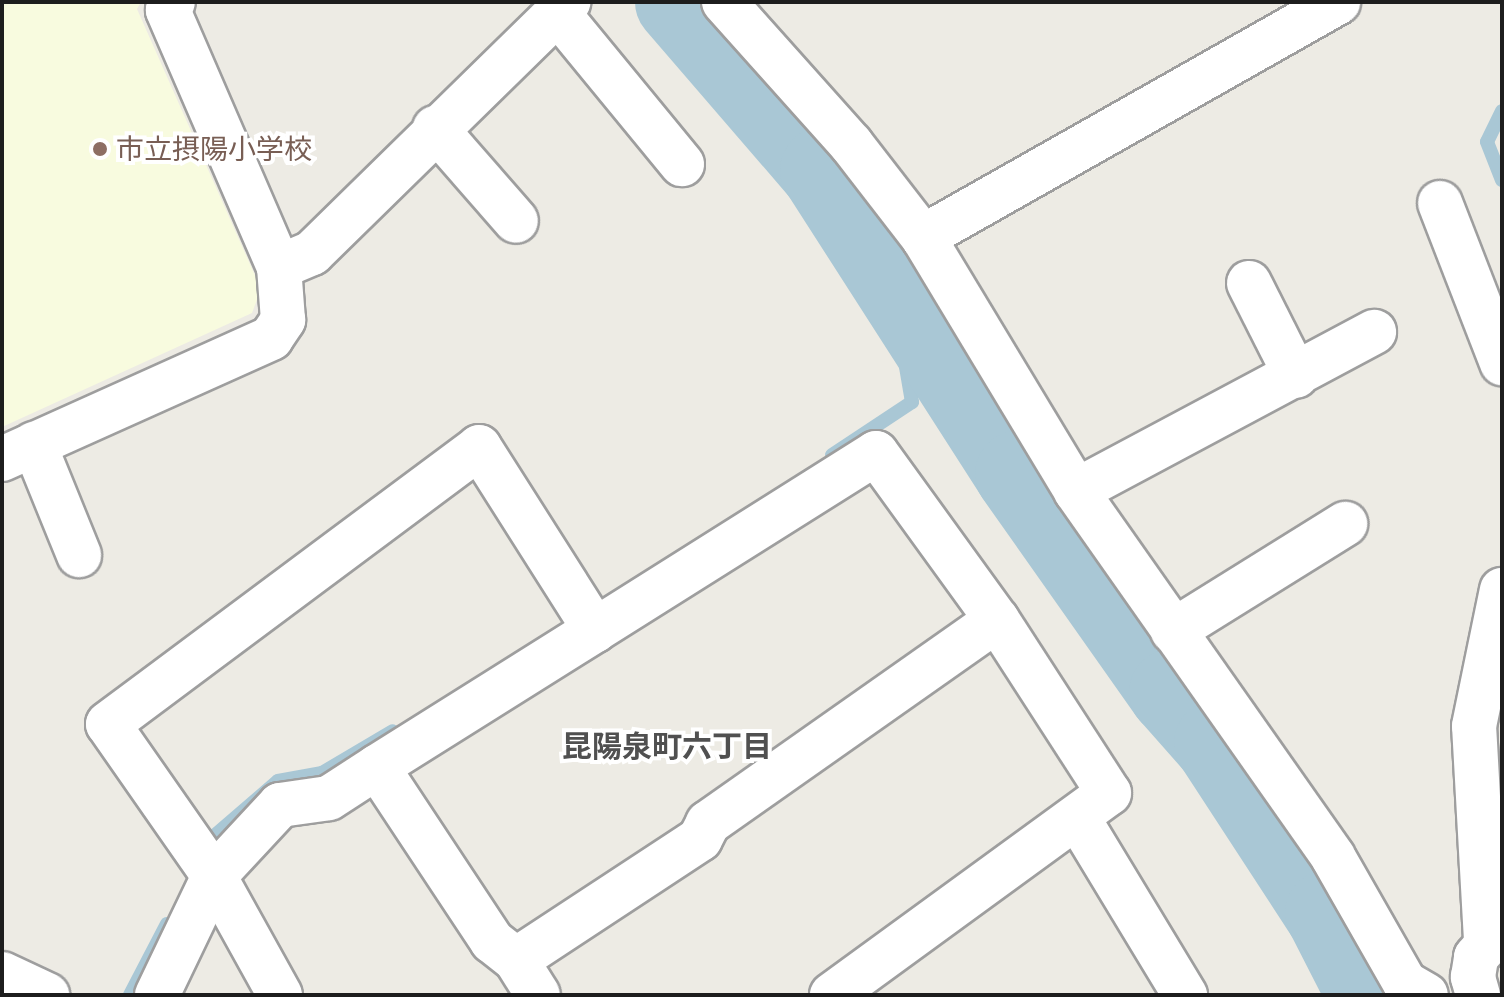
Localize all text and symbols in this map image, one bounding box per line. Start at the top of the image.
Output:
place label: 市立摂陽小学校 [116,132,312,166]
marker: 市立摂陽小学校 [91,140,109,158]
district label: 昆陽泉町六丁目 [562,729,772,765]

